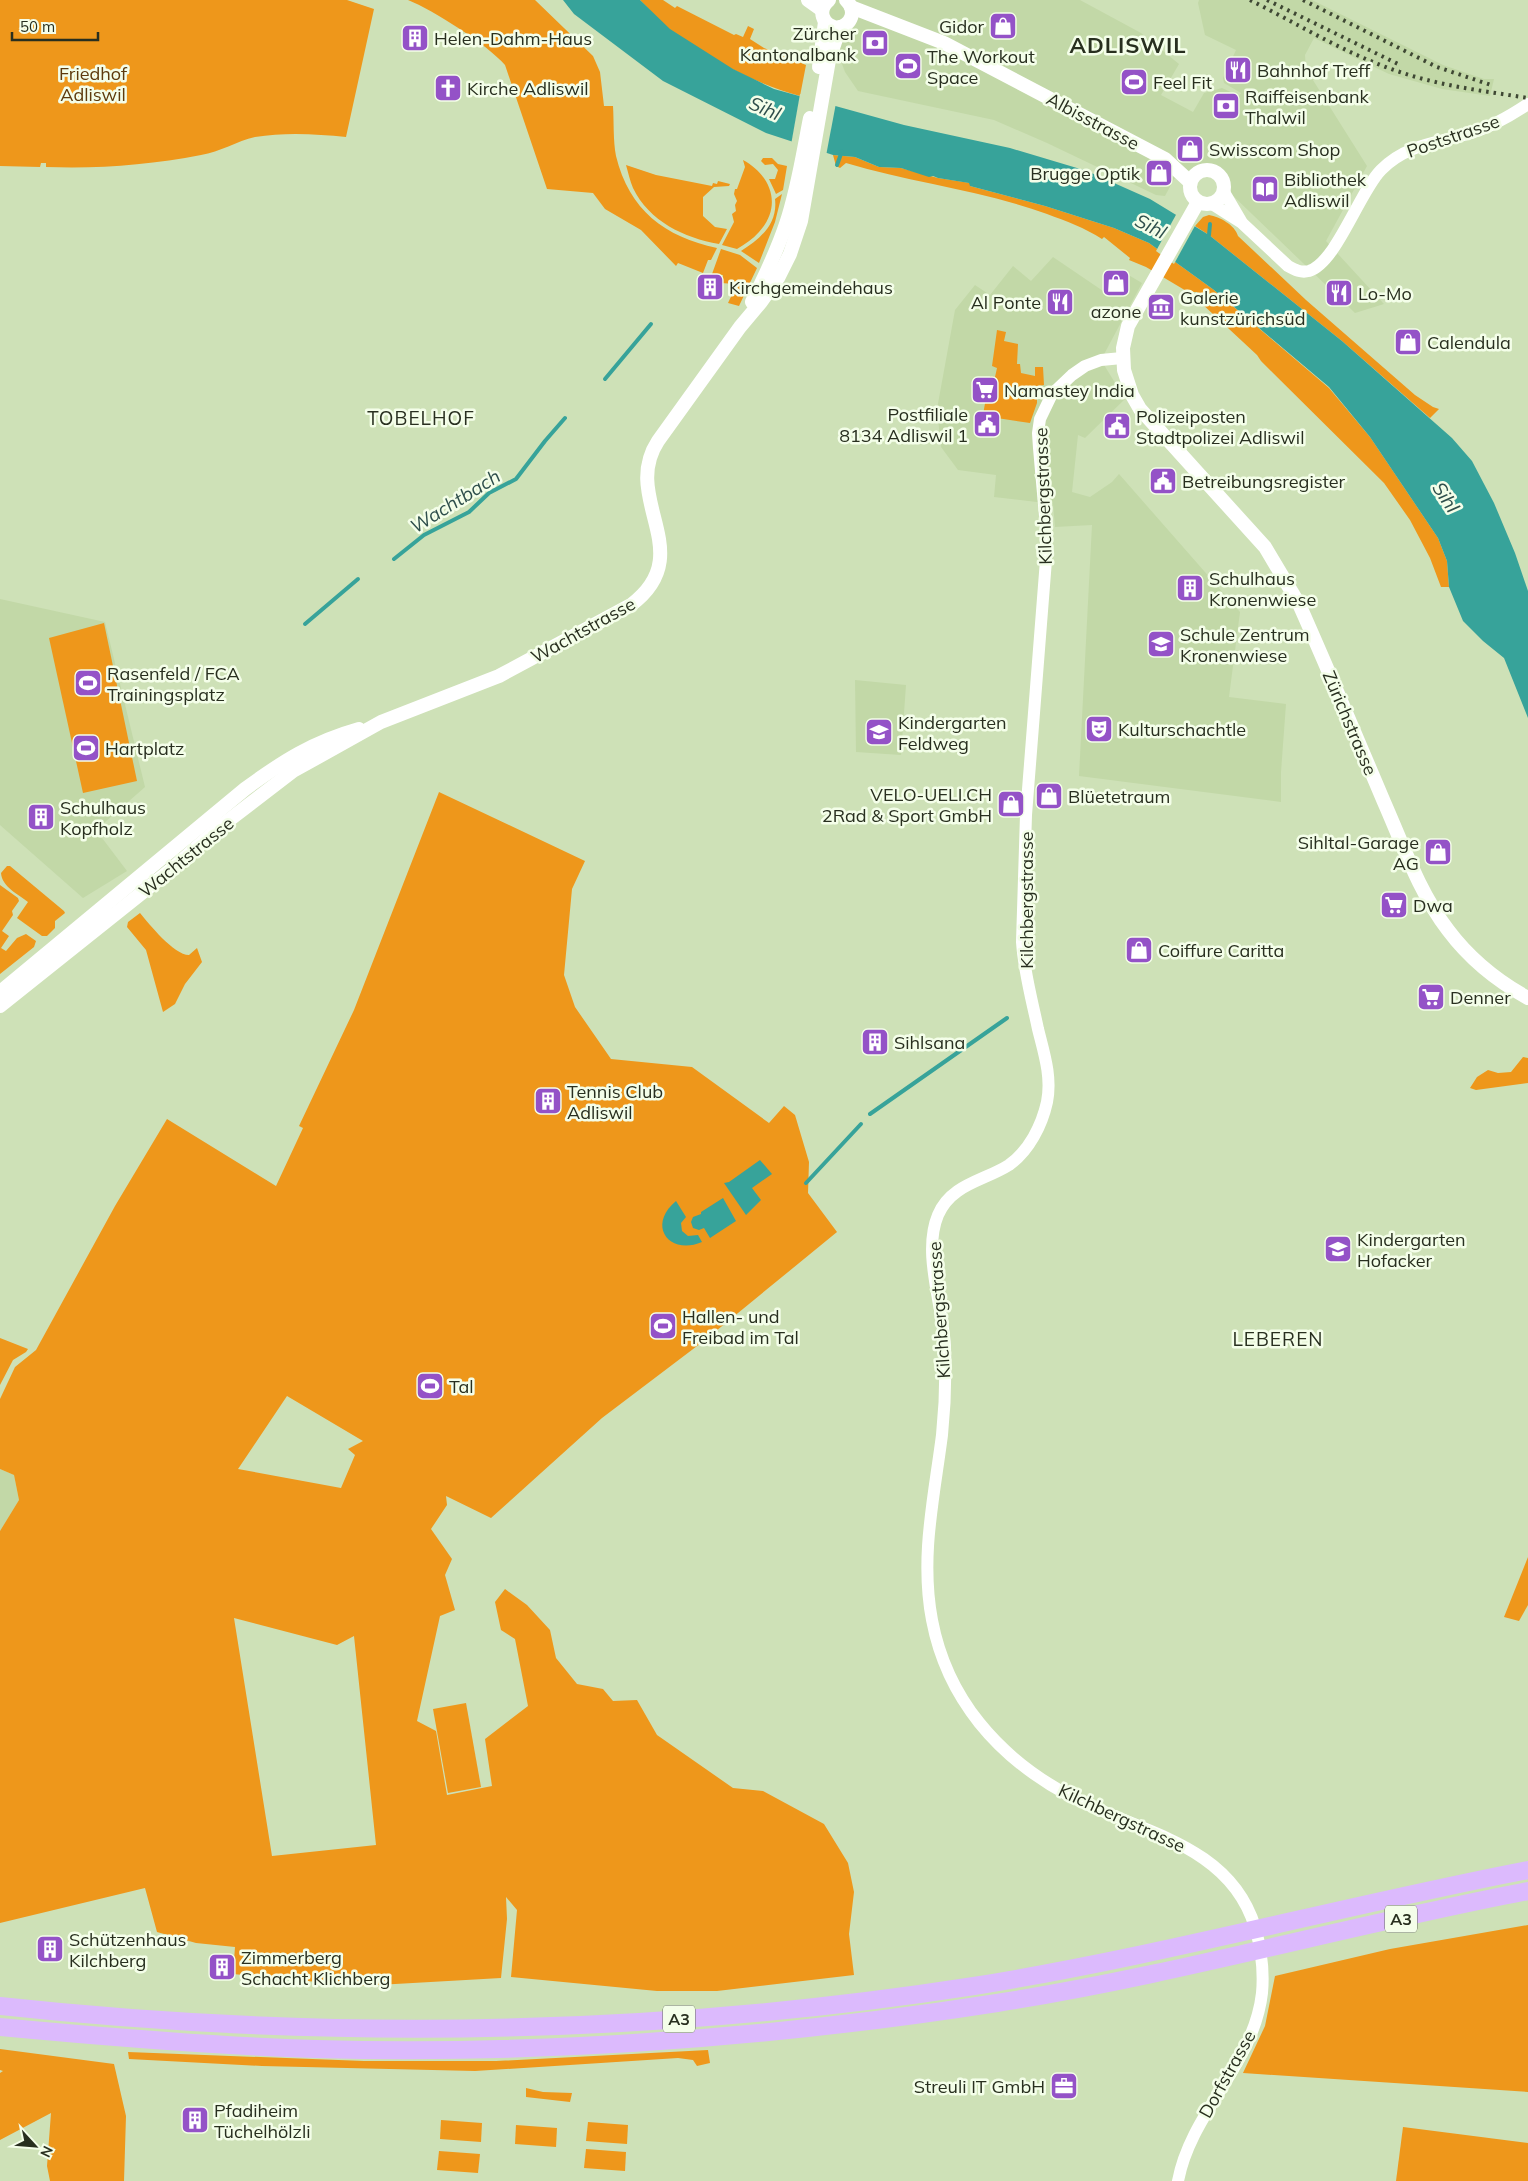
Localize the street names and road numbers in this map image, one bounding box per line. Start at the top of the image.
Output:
street label: Albisstrasse [1043,87,1143,155]
street label: Poststrasse [1404,109,1502,163]
street label: Kilchbergstrasse [1029,427,1057,565]
street label: Wachtstrasse [527,592,639,668]
street label: Zürichstrasse [1318,667,1382,779]
street label: Wachtstrasse [134,812,238,902]
street label: Kilchbergstrasse [1015,831,1038,969]
street label: Kilchbergstrasse [923,1241,955,1379]
street label: Kilchbergstrasse [1055,1779,1189,1857]
road number: A3 [1385,1906,1417,1932]
road number: A3 [663,2006,695,2032]
street label: Dorfstrasse [1193,2026,1261,2122]

